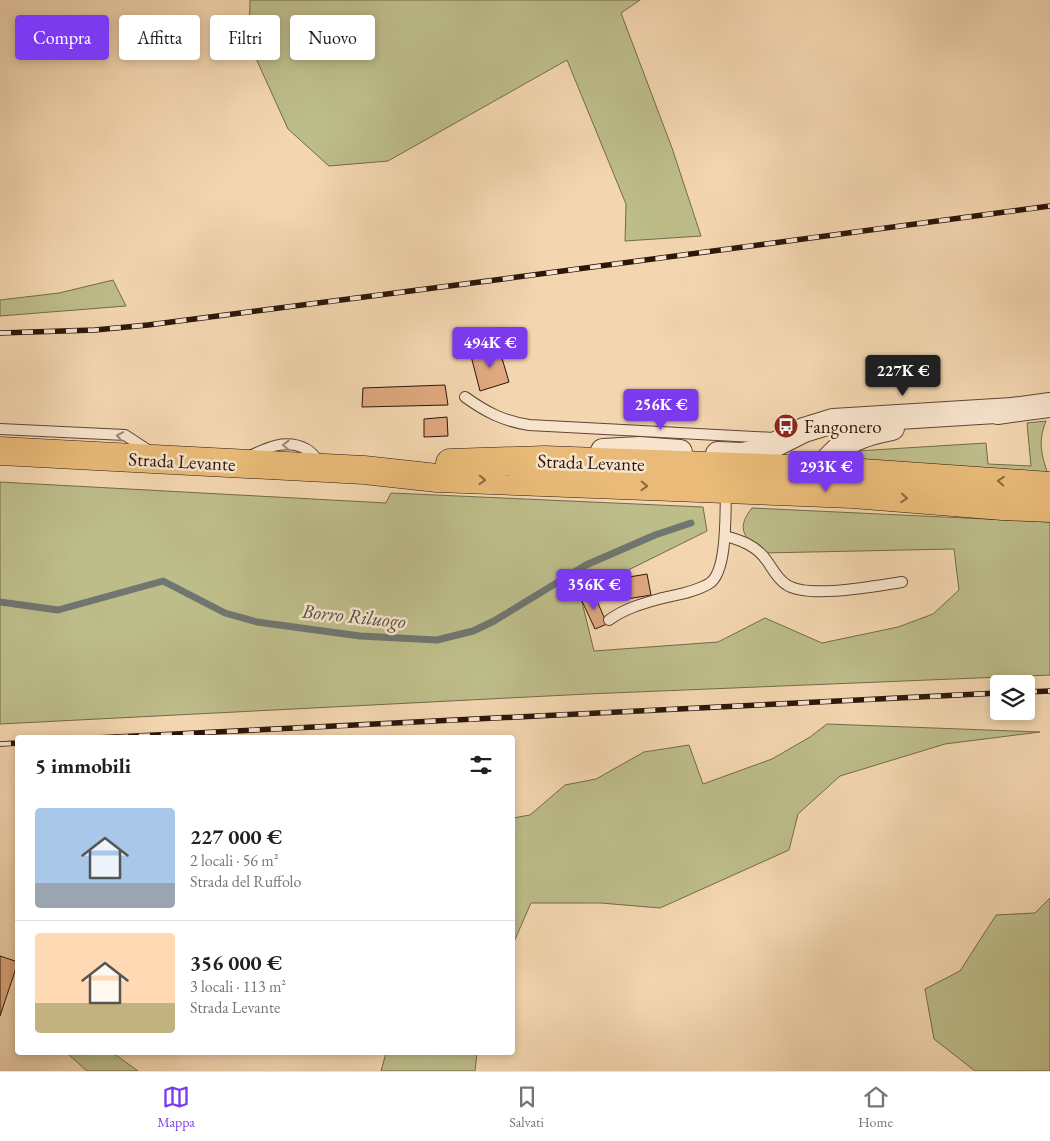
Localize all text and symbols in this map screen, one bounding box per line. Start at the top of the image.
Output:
chip: Compra [15,15,109,60]
chip: Affitta [119,15,200,60]
chip: Filtri [210,15,280,60]
chip: Nuovo [290,15,375,60]
pin: 494K € [449,326,531,369]
text: 494K € [463,332,517,353]
pin: 227K € [862,354,944,397]
text: 227K € [876,360,930,381]
pin: 256K € [620,388,702,431]
text: 256K € [634,394,688,415]
bus stop icon: Fangonero [773,413,799,439]
place label: Fangonero [804,414,882,439]
one-way arrow [116,432,124,442]
one-way arrow [282,440,290,450]
street label: Strada Levante [128,446,236,477]
street label: Strada Levante [537,448,645,477]
pin: 293K € [785,450,867,493]
text: 293K € [799,456,853,477]
one-way arrow [478,475,486,485]
one-way arrow [997,476,1005,487]
one-way arrow [641,481,649,491]
one-way arrow [900,493,908,504]
pin: 356K € [553,568,635,611]
text: 356K € [567,574,621,595]
water label: Borro Riluogo [300,598,407,634]
map controls [990,675,1035,720]
button: layers [990,675,1035,720]
icon: filters [467,751,495,779]
text: 5 immobili [35,752,131,779]
text: 227 000 € [190,823,282,850]
icon: home [75,828,135,888]
text: 2 locali · 56 m² [190,850,278,871]
text: Strada del Ruffolo [190,871,301,892]
text: 356 000 € [190,949,282,976]
icon: home [75,953,135,1013]
text: 3 locali · 113 m² [190,976,286,997]
text: Strada Levante [190,997,280,1018]
tab: Mappa [157,1083,195,1131]
tab: Salvati [509,1083,544,1131]
tab: Home [858,1083,893,1131]

